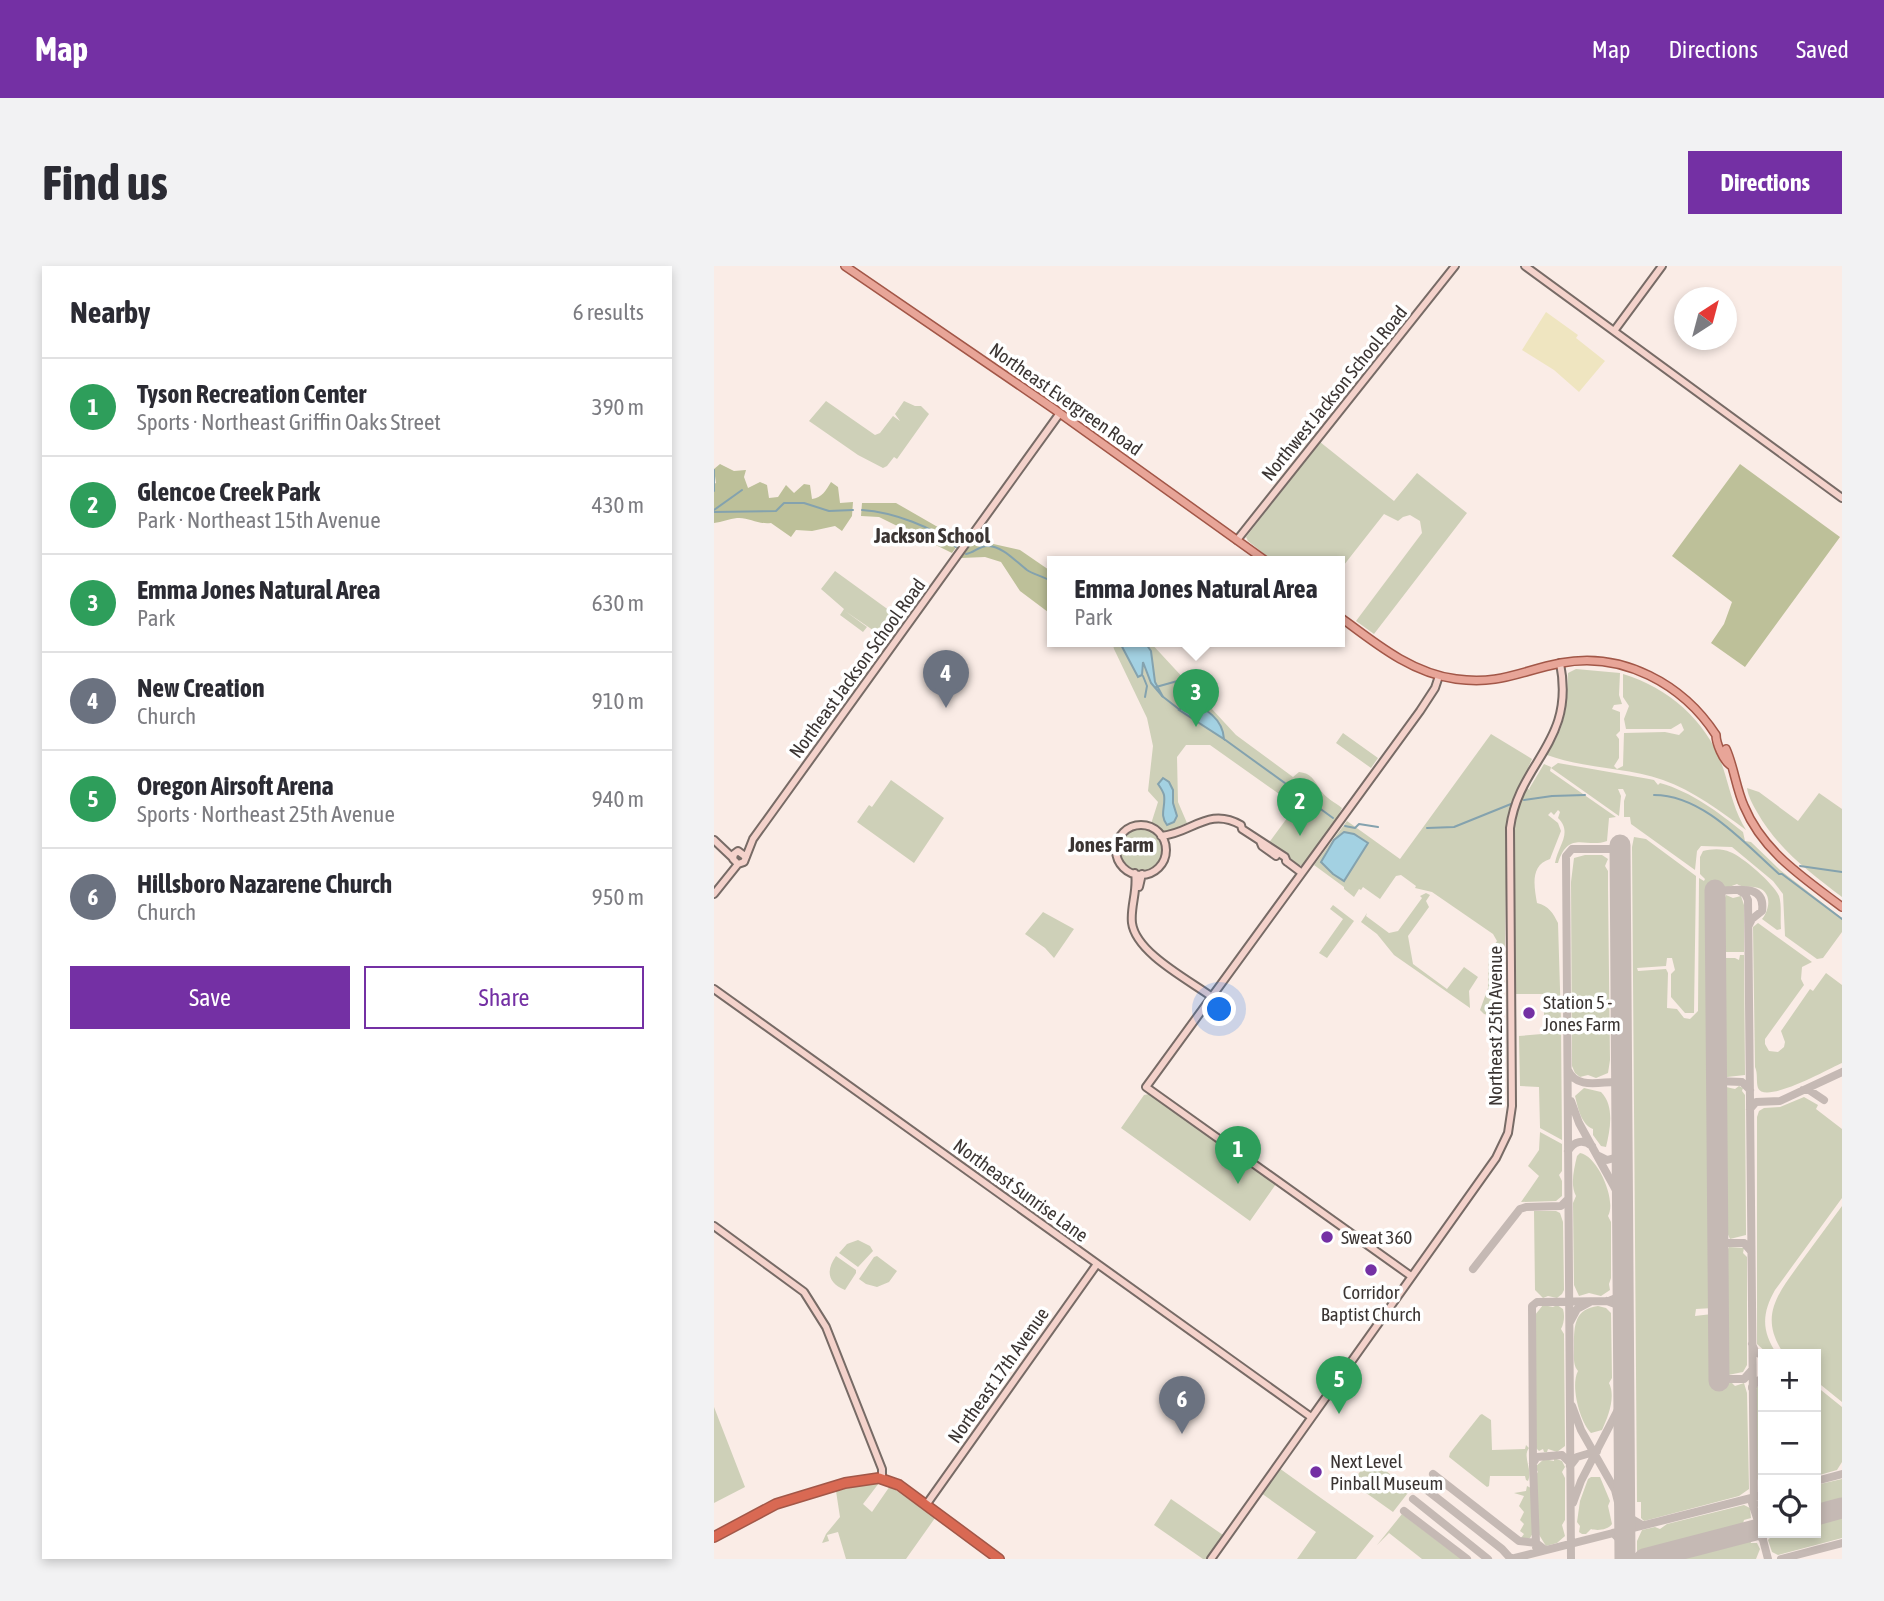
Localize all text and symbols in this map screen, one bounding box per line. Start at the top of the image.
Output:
text: Map [35,30,88,68]
text: Map [1592,36,1630,63]
text: Directions [1668,36,1758,63]
text: Saved [1796,36,1849,63]
button: Directions [1688,151,1842,214]
text: Find us [42,154,168,210]
north arrow [1674,287,1737,350]
text: Nearby [70,295,150,329]
text: 6 results [573,299,644,325]
street label: Northwest Jackson School Road [1257,301,1411,485]
street label: Northeast Evergreen Road [986,338,1146,460]
text: Tyson Recreation Center [137,379,366,409]
text: 1 [88,394,98,420]
text: 390 m [592,394,644,420]
text: Sports · Northeast Griffin Oaks Street [137,409,441,435]
text: Glencoe Creek Park [137,477,320,507]
text: 2 [88,492,98,518]
text: 430 m [592,492,644,518]
text: Park · Northeast 15th Avenue [137,507,381,533]
district label: Jackson School [873,523,990,547]
popup [1047,556,1345,647]
street label: Northeast Jackson School Road [785,574,929,762]
text: Emma Jones Natural Area [1074,574,1318,604]
text: Emma Jones Natural Area [137,575,380,605]
text: 3 [88,590,98,616]
text: 630 m [592,590,644,616]
text: Park [1074,604,1113,630]
text: Park [137,605,175,631]
pin: 4 [923,650,969,708]
pin: 3 [1173,669,1219,727]
text: New Creation [137,673,265,703]
text: 4 [88,688,98,714]
text: 910 m [592,688,644,714]
text: Church [137,703,196,729]
text: Oregon Airsoft Arena [137,771,334,801]
pin: 2 [1277,778,1323,836]
text: 5 [88,786,98,812]
text: 940 m [592,786,644,812]
text: Sports · Northeast 25th Avenue [137,801,395,827]
district label: Jones Farm [1067,832,1154,856]
text: Hillsboro Nazarene Church [137,869,392,899]
text: 6 [88,884,98,910]
text: 950 m [592,884,644,910]
text: Church [137,899,196,925]
street label: Northeast 25th Avenue [1484,946,1506,1106]
button: Save [70,966,350,1029]
button: Share [364,966,644,1029]
place label: Station 5 - Jones Farm [1543,991,1621,1035]
your location [1202,992,1236,1026]
marker: Station 5 - Jones Farm [1521,1005,1537,1021]
pin: 1 [1215,1126,1261,1184]
street label: Northeast Sunrise Lane [949,1134,1093,1246]
place label: Sweat 360 [1341,1226,1412,1248]
marker: Sweat 360 [1319,1229,1335,1245]
marker: Corridor Baptist Church [1363,1262,1379,1278]
place label: Corridor Baptist Church [1321,1281,1421,1325]
street label: Northeast 17th Avenue [943,1303,1053,1447]
map controls [1758,1349,1821,1538]
button: + [1758,1349,1821,1412]
pin: 5 [1316,1356,1362,1414]
pin: 6 [1159,1376,1205,1434]
button: − [1758,1412,1821,1475]
place label: Next Level Pinball Museum [1330,1450,1443,1494]
marker: Next Level Pinball Museum [1308,1464,1324,1480]
button: locate [1758,1475,1821,1538]

